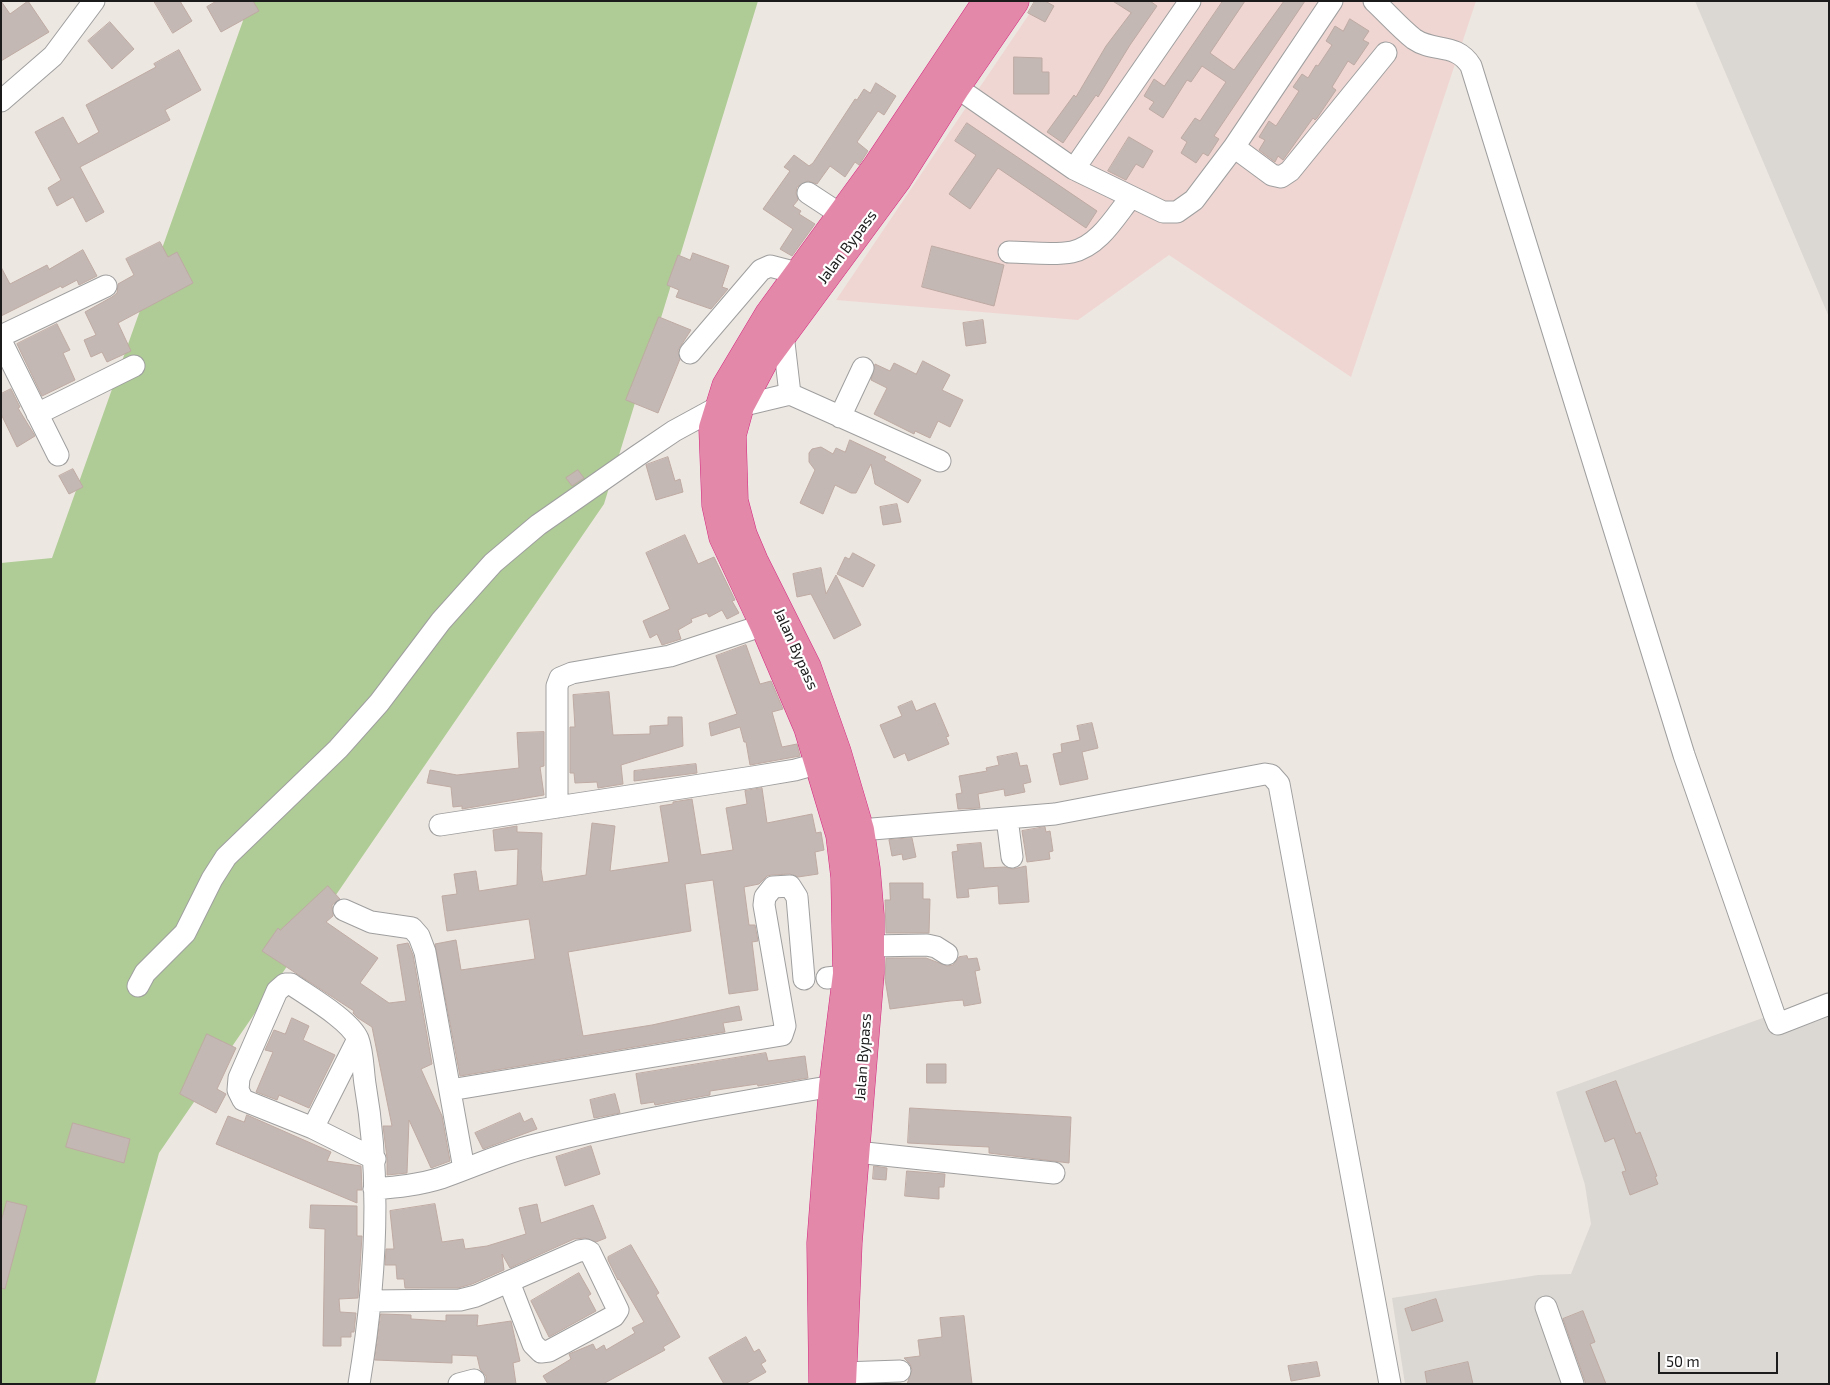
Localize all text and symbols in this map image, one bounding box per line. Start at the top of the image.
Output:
street label: Jalan Bypass [813,207,881,287]
street label: Jalan Bypass [770,605,822,693]
street label: Jalan Bypass [851,1013,875,1101]
scale bar [1660,1342,1780,1374]
text: 50 m [1666,1352,1700,1370]

